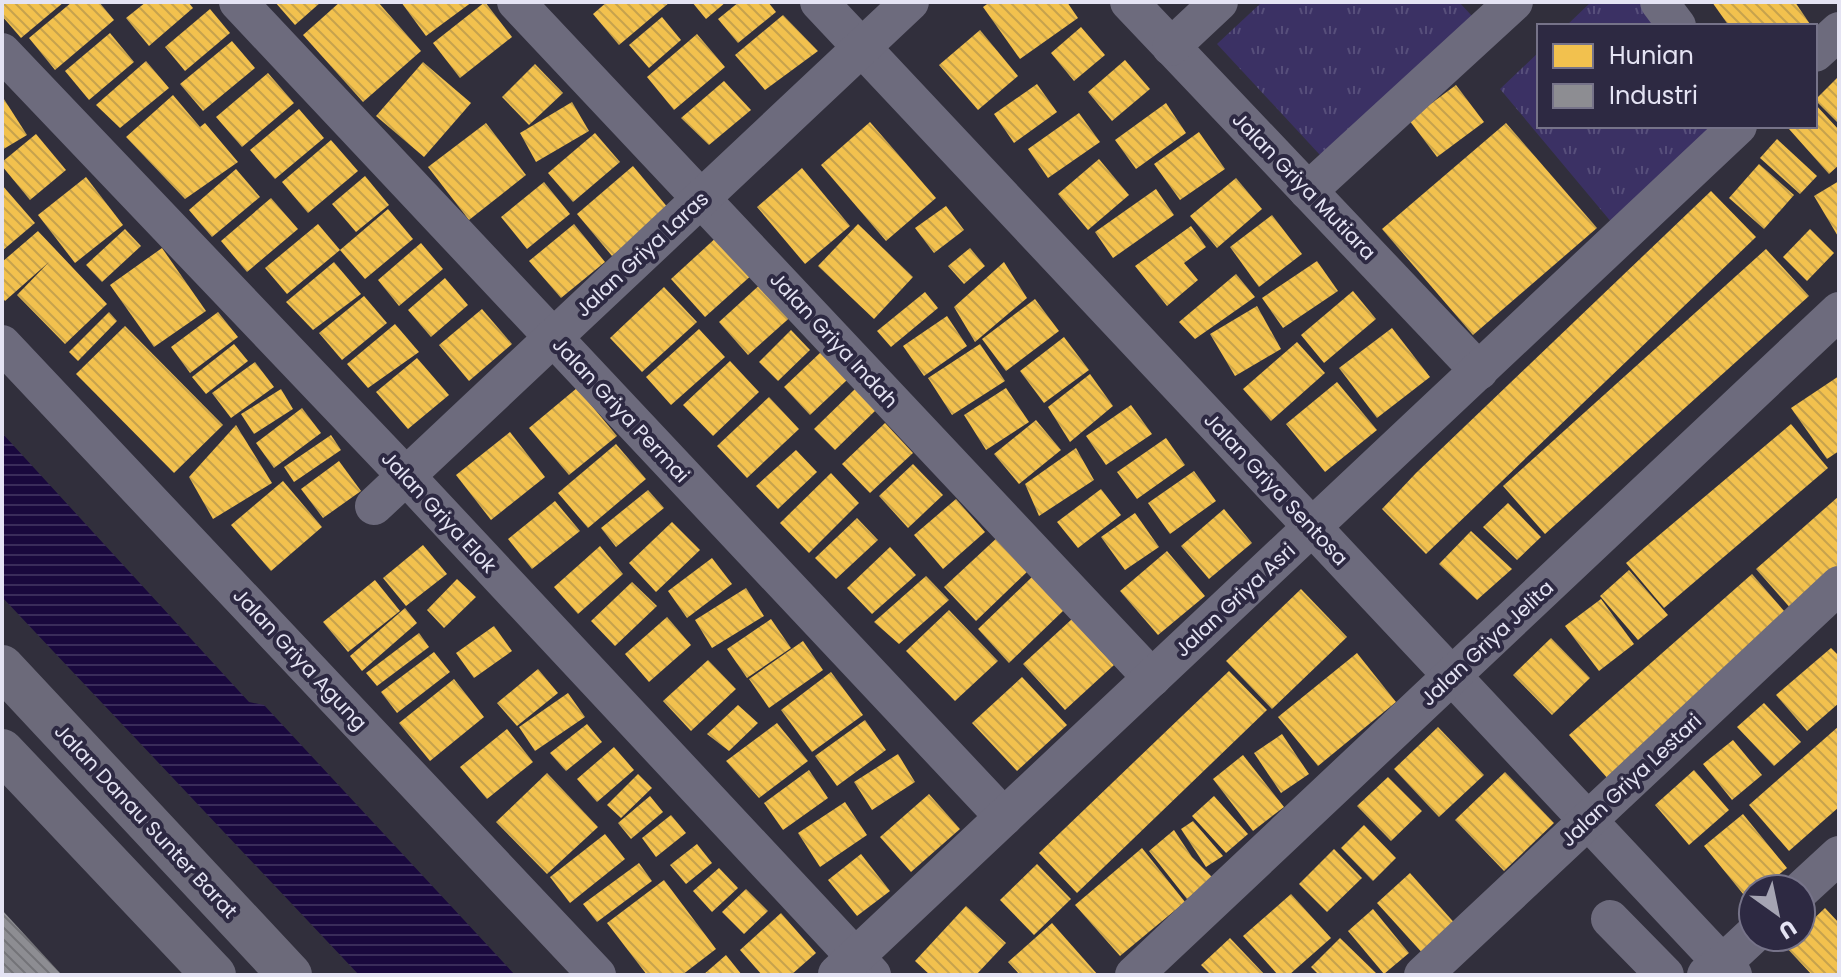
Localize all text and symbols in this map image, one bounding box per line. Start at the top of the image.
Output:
legend [1537,24,1817,128]
text: Hunian [1609,39,1694,72]
text: Industri [1609,79,1698,112]
street label: Jalan Griya Mutiara [1226,106,1382,266]
street label: Jalan Griya Laras [569,185,715,323]
street label: Jalan Griya Indah [764,266,904,414]
street label: Jalan Griya Permai [546,331,696,489]
street label: Jalan Griya Sentosa [1198,406,1354,572]
street label: Jalan Griya Elok [375,445,503,579]
street label: Jalan Griya Asri [1169,537,1301,663]
street label: Jalan Griya Jelita [1414,574,1560,712]
street label: Jalan Griya Agung [227,582,373,736]
street label: Jalan Griya Lestari [1554,707,1708,853]
street label: Jalan Danau Sunter Barat [48,718,244,924]
north arrow [1737,873,1817,953]
text: U [1773,912,1803,947]

